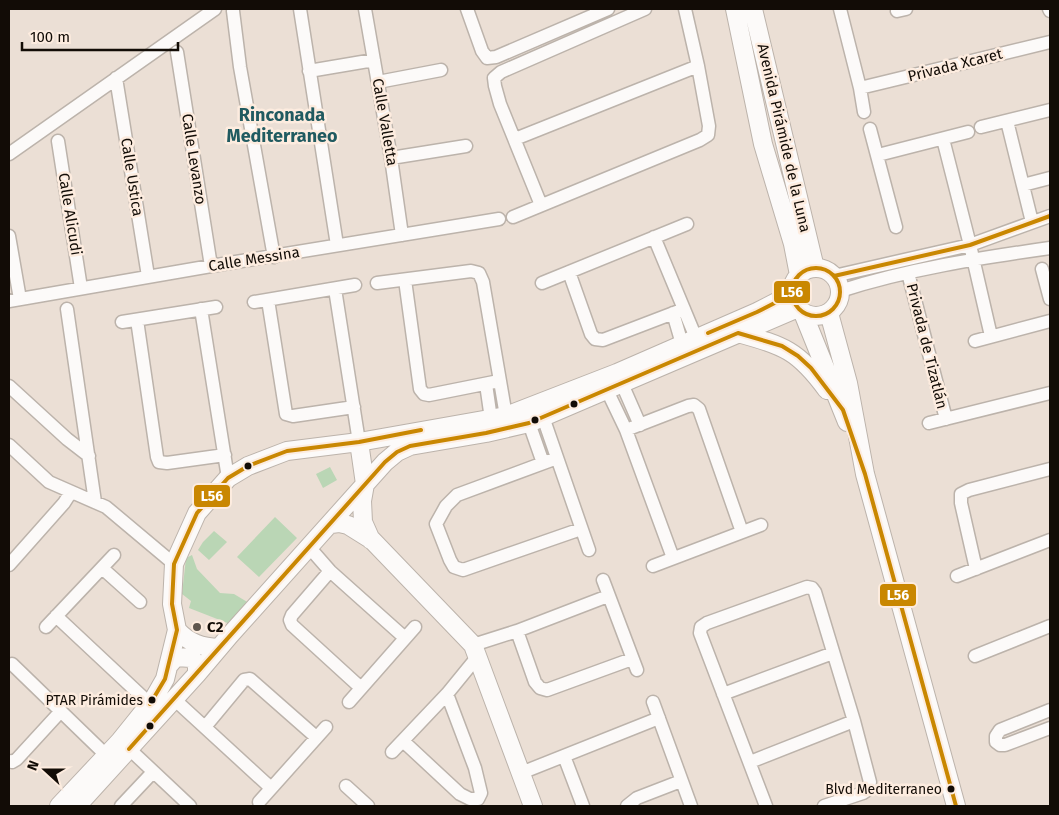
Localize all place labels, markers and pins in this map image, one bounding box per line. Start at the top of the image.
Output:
unlabelled marker [569,399,579,409]
unlabelled marker [530,415,540,425]
unlabelled marker [243,461,253,471]
place label: C2 [207,618,224,636]
marker: C2 [191,621,203,633]
place label: PTAR Pirámides [45,692,143,709]
marker: PTAR Pirámides [147,695,157,705]
unlabelled marker [145,721,155,731]
place label: Blvd Mediterraneo [825,781,942,798]
marker: Blvd Mediterraneo [946,784,956,794]

